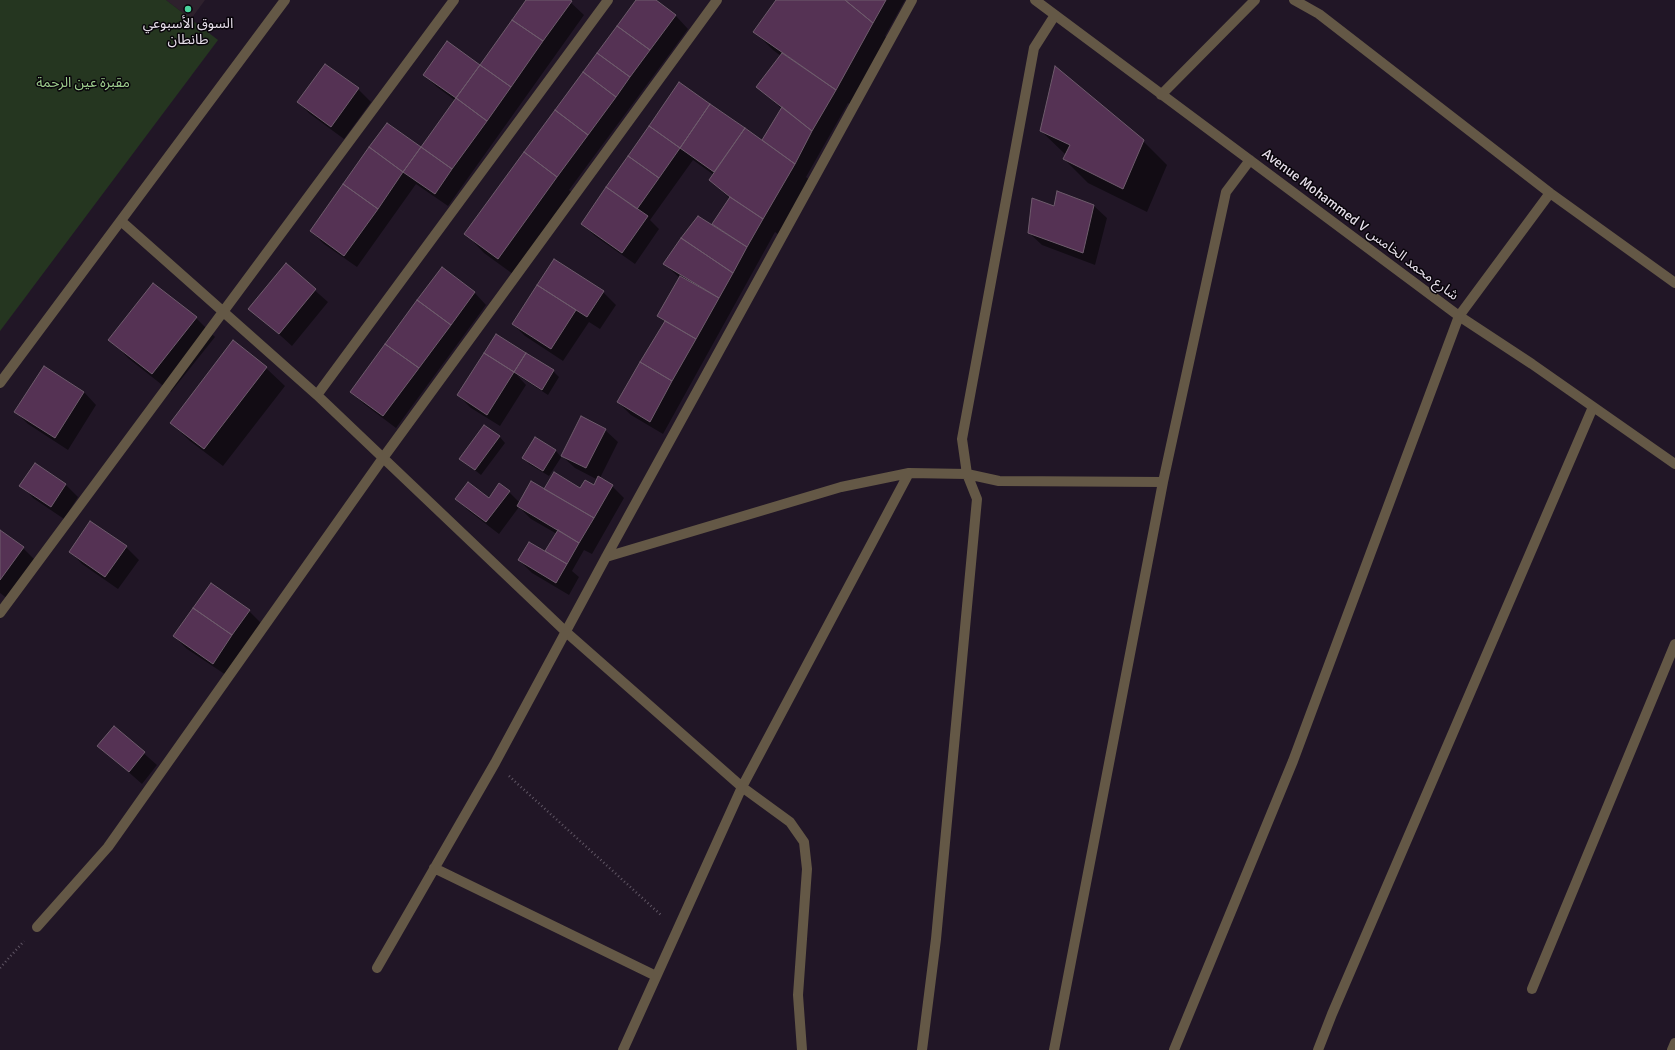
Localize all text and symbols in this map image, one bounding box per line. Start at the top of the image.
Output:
marker: السوق الأسبوعي طانطان [183,4,193,14]
place label: السوق الأسبوعي طانطان [143,16,233,48]
park label: مقبرة عين الرحمة [36,75,130,91]
street label: Avenue Mohammed V شارع محمد الخامس [1259,146,1461,304]

